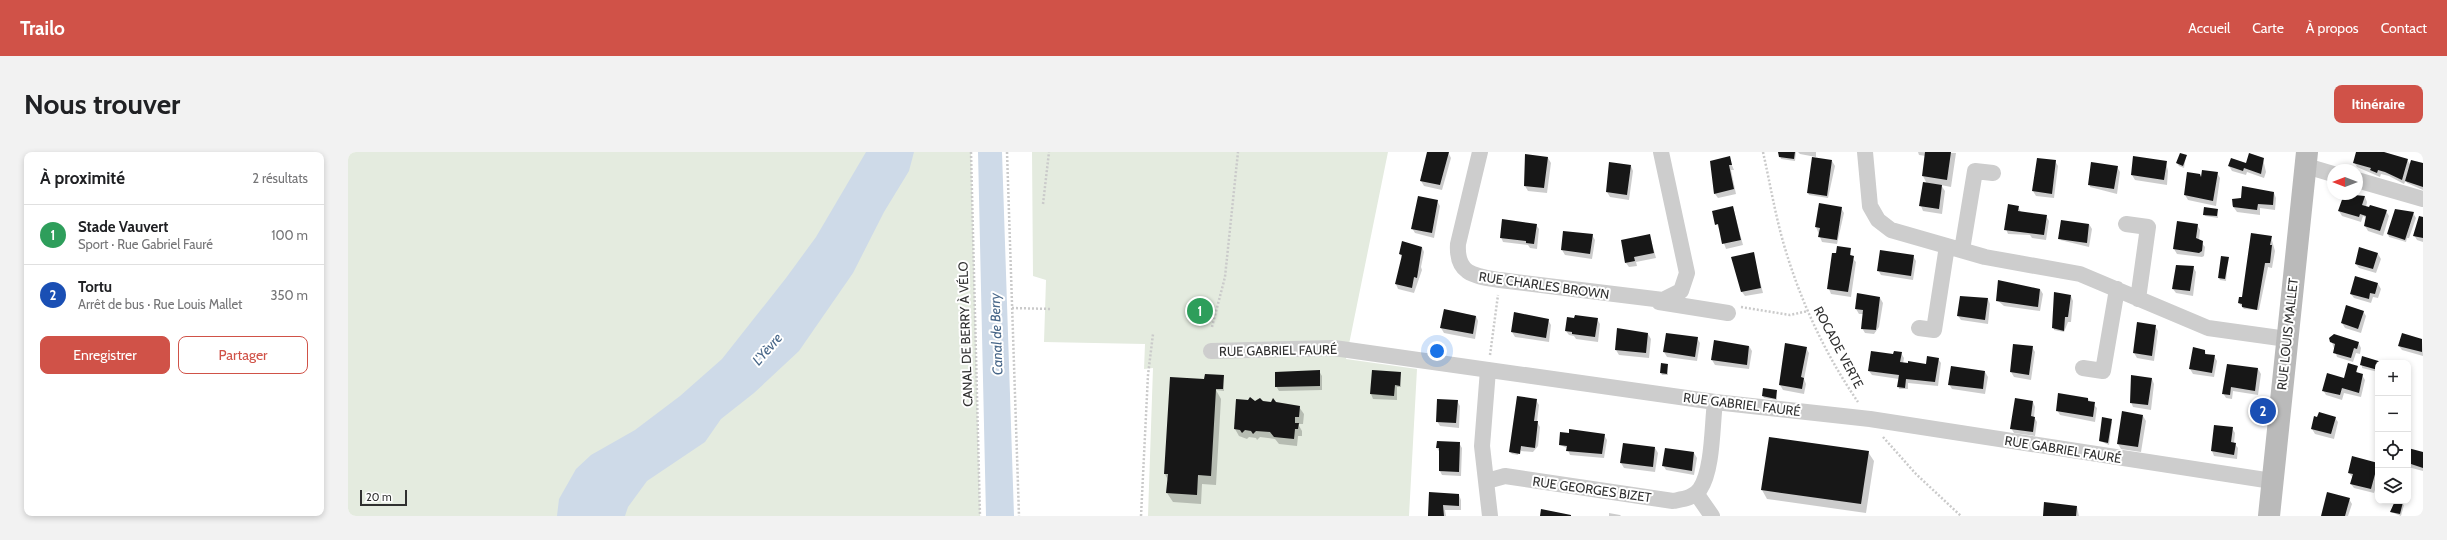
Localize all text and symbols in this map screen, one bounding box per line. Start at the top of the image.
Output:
text: Trailo [20,17,65,40]
text: Accueil [2188,19,2230,37]
text: Carte [2252,19,2284,37]
text: À propos [2306,19,2359,37]
text: Contact [2381,19,2427,37]
button: Itinéraire [2334,85,2423,123]
text: Nous trouver [24,87,180,121]
north arrow [2327,164,2363,200]
text: À proximité [40,168,125,188]
text: 2 résultats [252,170,308,186]
text: Stade Vauvert [78,218,168,236]
text: 1 [51,227,55,243]
text: 100 m [271,227,308,243]
text: Sport · Rue Gabriel Fauré [78,236,213,252]
street label: CANAL DE BERRY À VÉLO [953,261,976,407]
street label: RUE CHARLES BROWN [1478,268,1610,302]
street label: RUE LOUIS MALLET [2273,277,2301,391]
text: Tortu [78,278,112,296]
text: 2 [50,287,56,303]
text: 350 m [271,287,308,303]
water label: Canal de Berry [986,292,1006,375]
text: Arrêt de bus · Rue Louis Mallet [78,296,242,312]
pin: 1 [1187,296,1213,326]
street label: ROCADE VERTE [1811,303,1867,391]
water label: L'Yèvre [748,329,786,369]
button: Enregistrer [40,336,170,374]
button: Partager [178,336,308,374]
street label: RUE GABRIEL FAURÉ [1219,340,1337,359]
your location [1427,341,1447,361]
map controls [2375,360,2411,504]
button: + [2375,360,2411,396]
street label: RUE GABRIEL FAURÉ [1682,388,1802,419]
pin: 2 [2250,396,2276,426]
button: − [2375,396,2411,432]
street label: RUE GABRIEL FAURÉ [2003,431,2123,466]
button: locate [2375,432,2411,468]
button: layers [2375,468,2411,504]
street label: RUE GEORGES BIZET [1532,473,1653,505]
scale bar [360,488,407,507]
text: 20 m [366,490,392,504]

